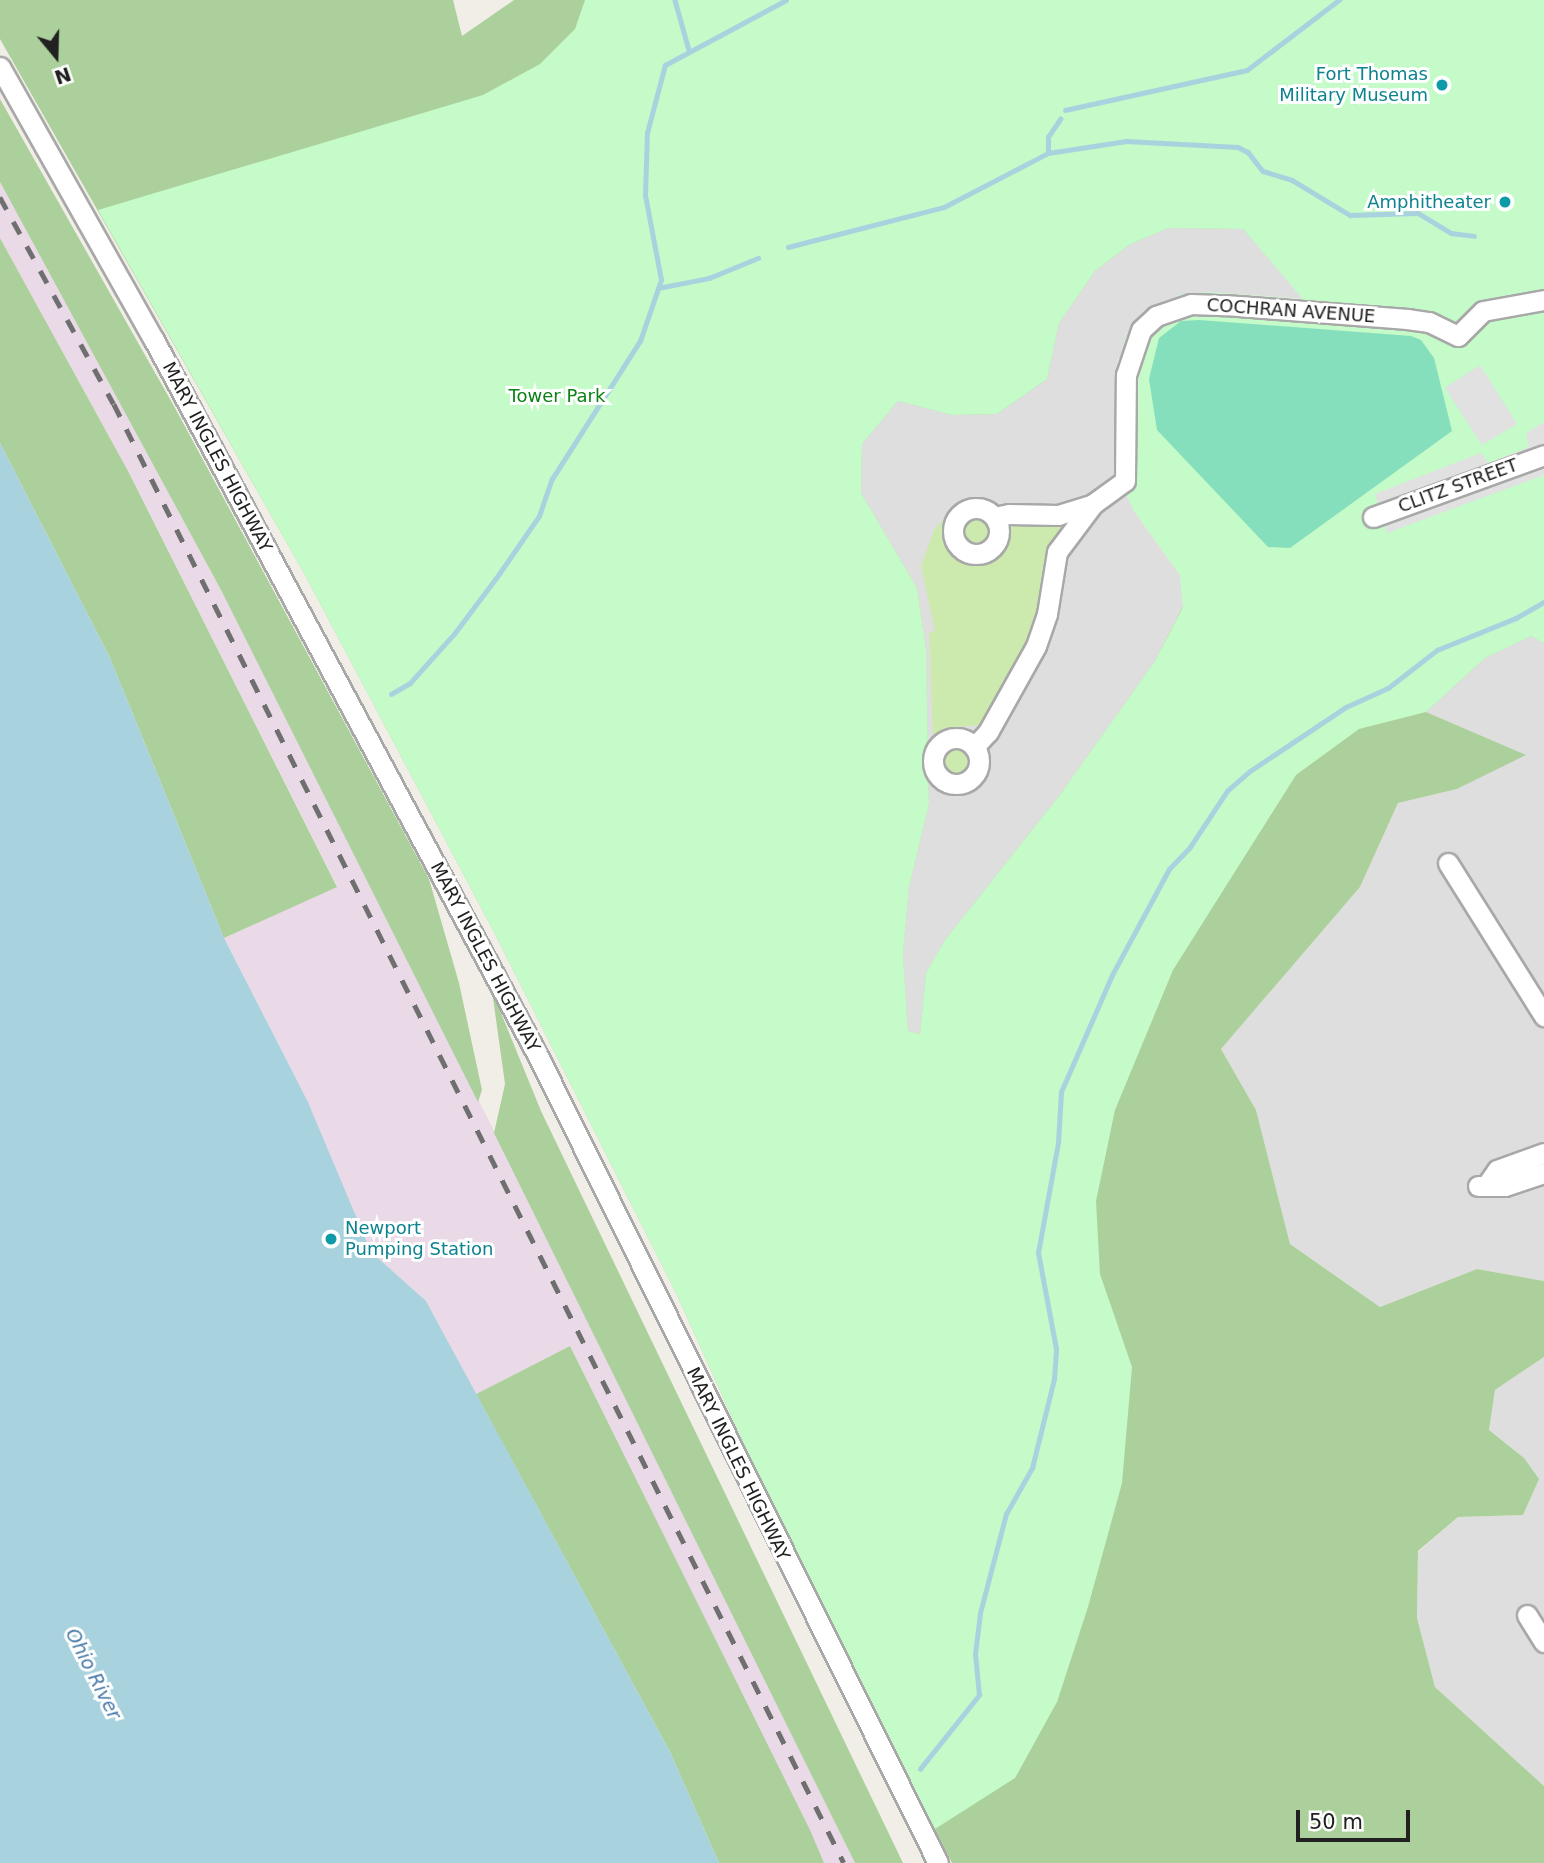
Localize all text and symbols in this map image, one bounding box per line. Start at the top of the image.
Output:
north arrow [21,21,91,91]
text: N [52,63,74,89]
place label: Fort Thomas Military Museum [1279,64,1428,106]
marker: Fort Thomas Military Museum [1434,77,1450,93]
place label: Amphitheater [1367,191,1491,213]
marker: Amphitheater [1497,194,1513,210]
street label: COCHRAN AVENUE [1206,294,1376,328]
street label: MARY INGLES HIGHWAY [158,358,276,556]
park label: Tower Park [509,385,605,407]
street label: CLITZ STREET [1395,454,1521,518]
street label: MARY INGLES HIGHWAY [426,858,544,1056]
place label: Newport Pumping Station [345,1218,493,1260]
marker: Newport Pumping Station [323,1231,339,1247]
street label: MARY INGLES HIGHWAY [682,1364,794,1564]
water label: Ohio River [60,1625,126,1723]
scale bar [1299,1797,1413,1841]
text: 50 m [1309,1810,1363,1834]

